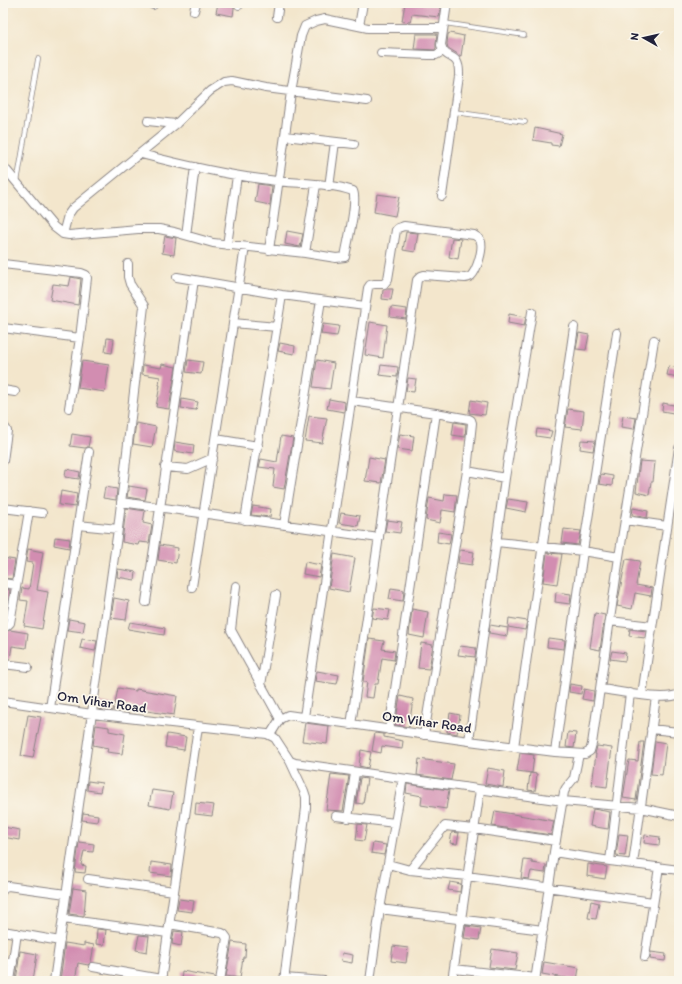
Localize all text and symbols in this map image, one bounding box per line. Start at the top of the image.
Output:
north arrow [624,18,664,58]
text: N [628,32,642,41]
street label: Om Vihar Road [56,687,148,717]
street label: Om Vihar Road [381,707,473,737]

